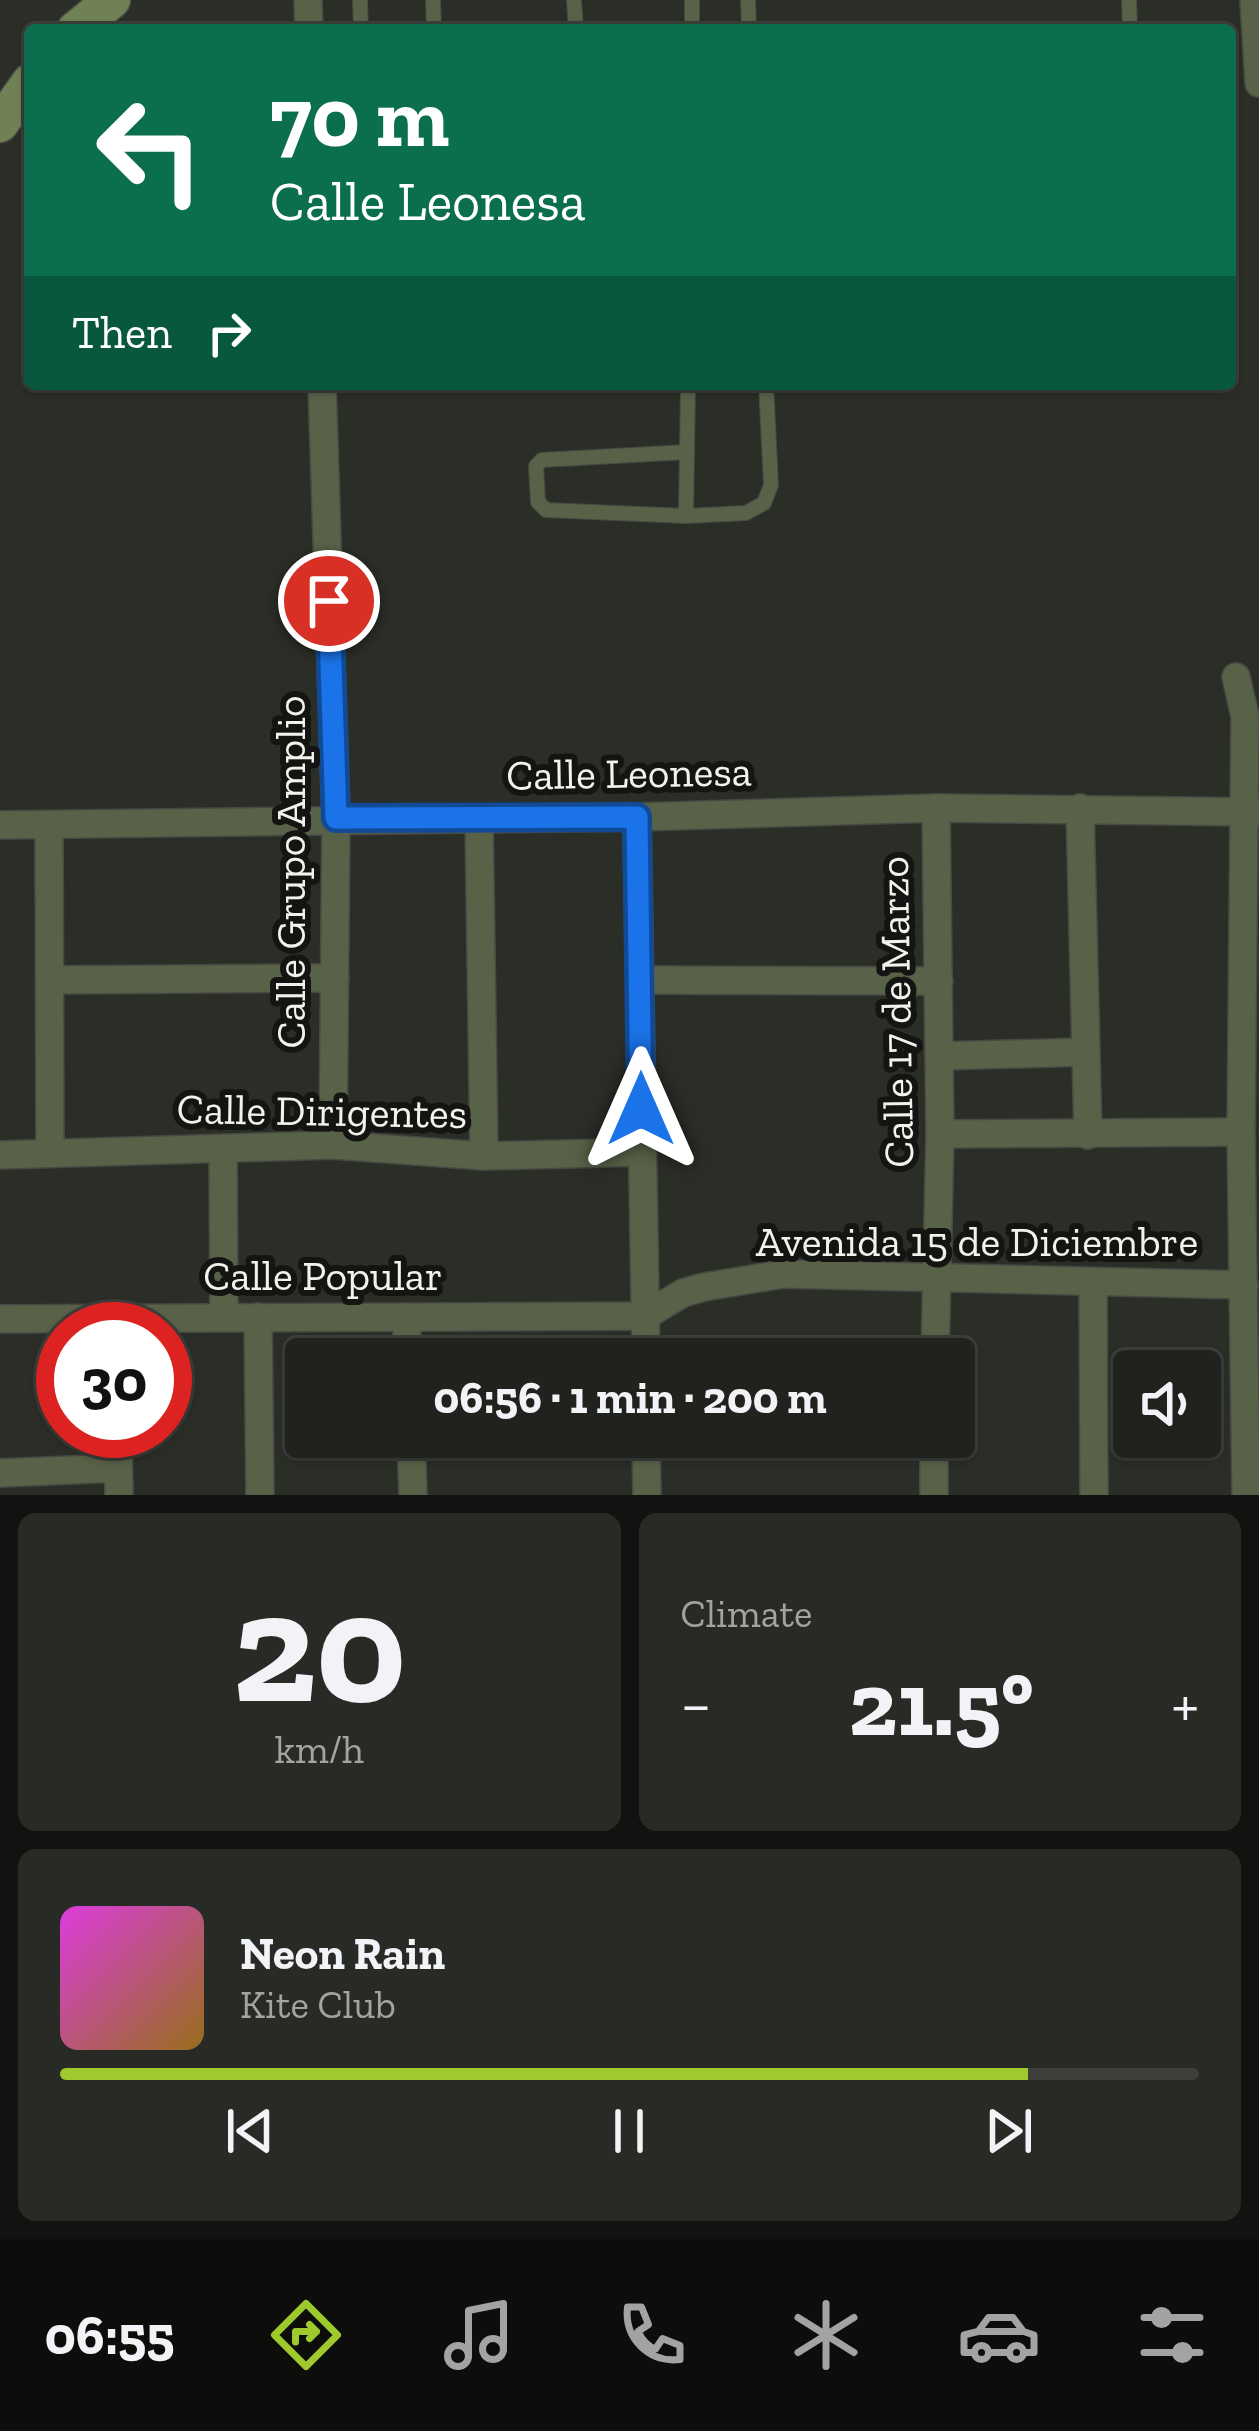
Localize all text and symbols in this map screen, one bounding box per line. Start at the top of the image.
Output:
text: 70 m [270,67,449,168]
icon: left [72,72,228,228]
text: Calle Leonesa [270,169,586,234]
icon: right [196,300,262,366]
text: Then [72,306,172,360]
pin [278,550,380,652]
icon: arrive [296,568,362,634]
street label: Calle Grupo Amplio [265,695,316,1049]
street label: Calle Leonesa [506,745,752,801]
street label: Calle 17 de Marzo [868,856,924,1168]
position arrow [578,1046,704,1172]
street label: Calle Dirigentes [176,1083,468,1139]
street label: Avenida 15 de Diciembre [756,1216,1198,1267]
street label: Calle Popular [203,1250,443,1301]
speed limit sign: 30 [36,1302,192,1458]
map controls [1113,1350,1221,1458]
button: sound [1113,1350,1221,1458]
text: 06:56 · 1 min · 200 m [433,1371,827,1425]
text: 20 [232,1554,406,1741]
text: Climate [681,1590,812,1637]
text: 21.5° [849,1650,1034,1758]
text: − [681,1665,711,1744]
text: + [1171,1665,1199,1744]
text: km/h [275,1726,364,1773]
text: Neon Rain [240,1927,445,1981]
text: Kite Club [240,1981,396,2028]
icon: previous [217,2098,283,2164]
icon: pause [596,2098,662,2164]
icon: next [976,2098,1042,2164]
icon: directions [264,2293,348,2377]
icon: music [437,2293,521,2377]
icon: phone [610,2293,694,2377]
icon: climate [784,2293,868,2377]
icon: car [957,2293,1041,2377]
icon: filters [1130,2293,1214,2377]
text: 06:55 [45,2303,174,2368]

